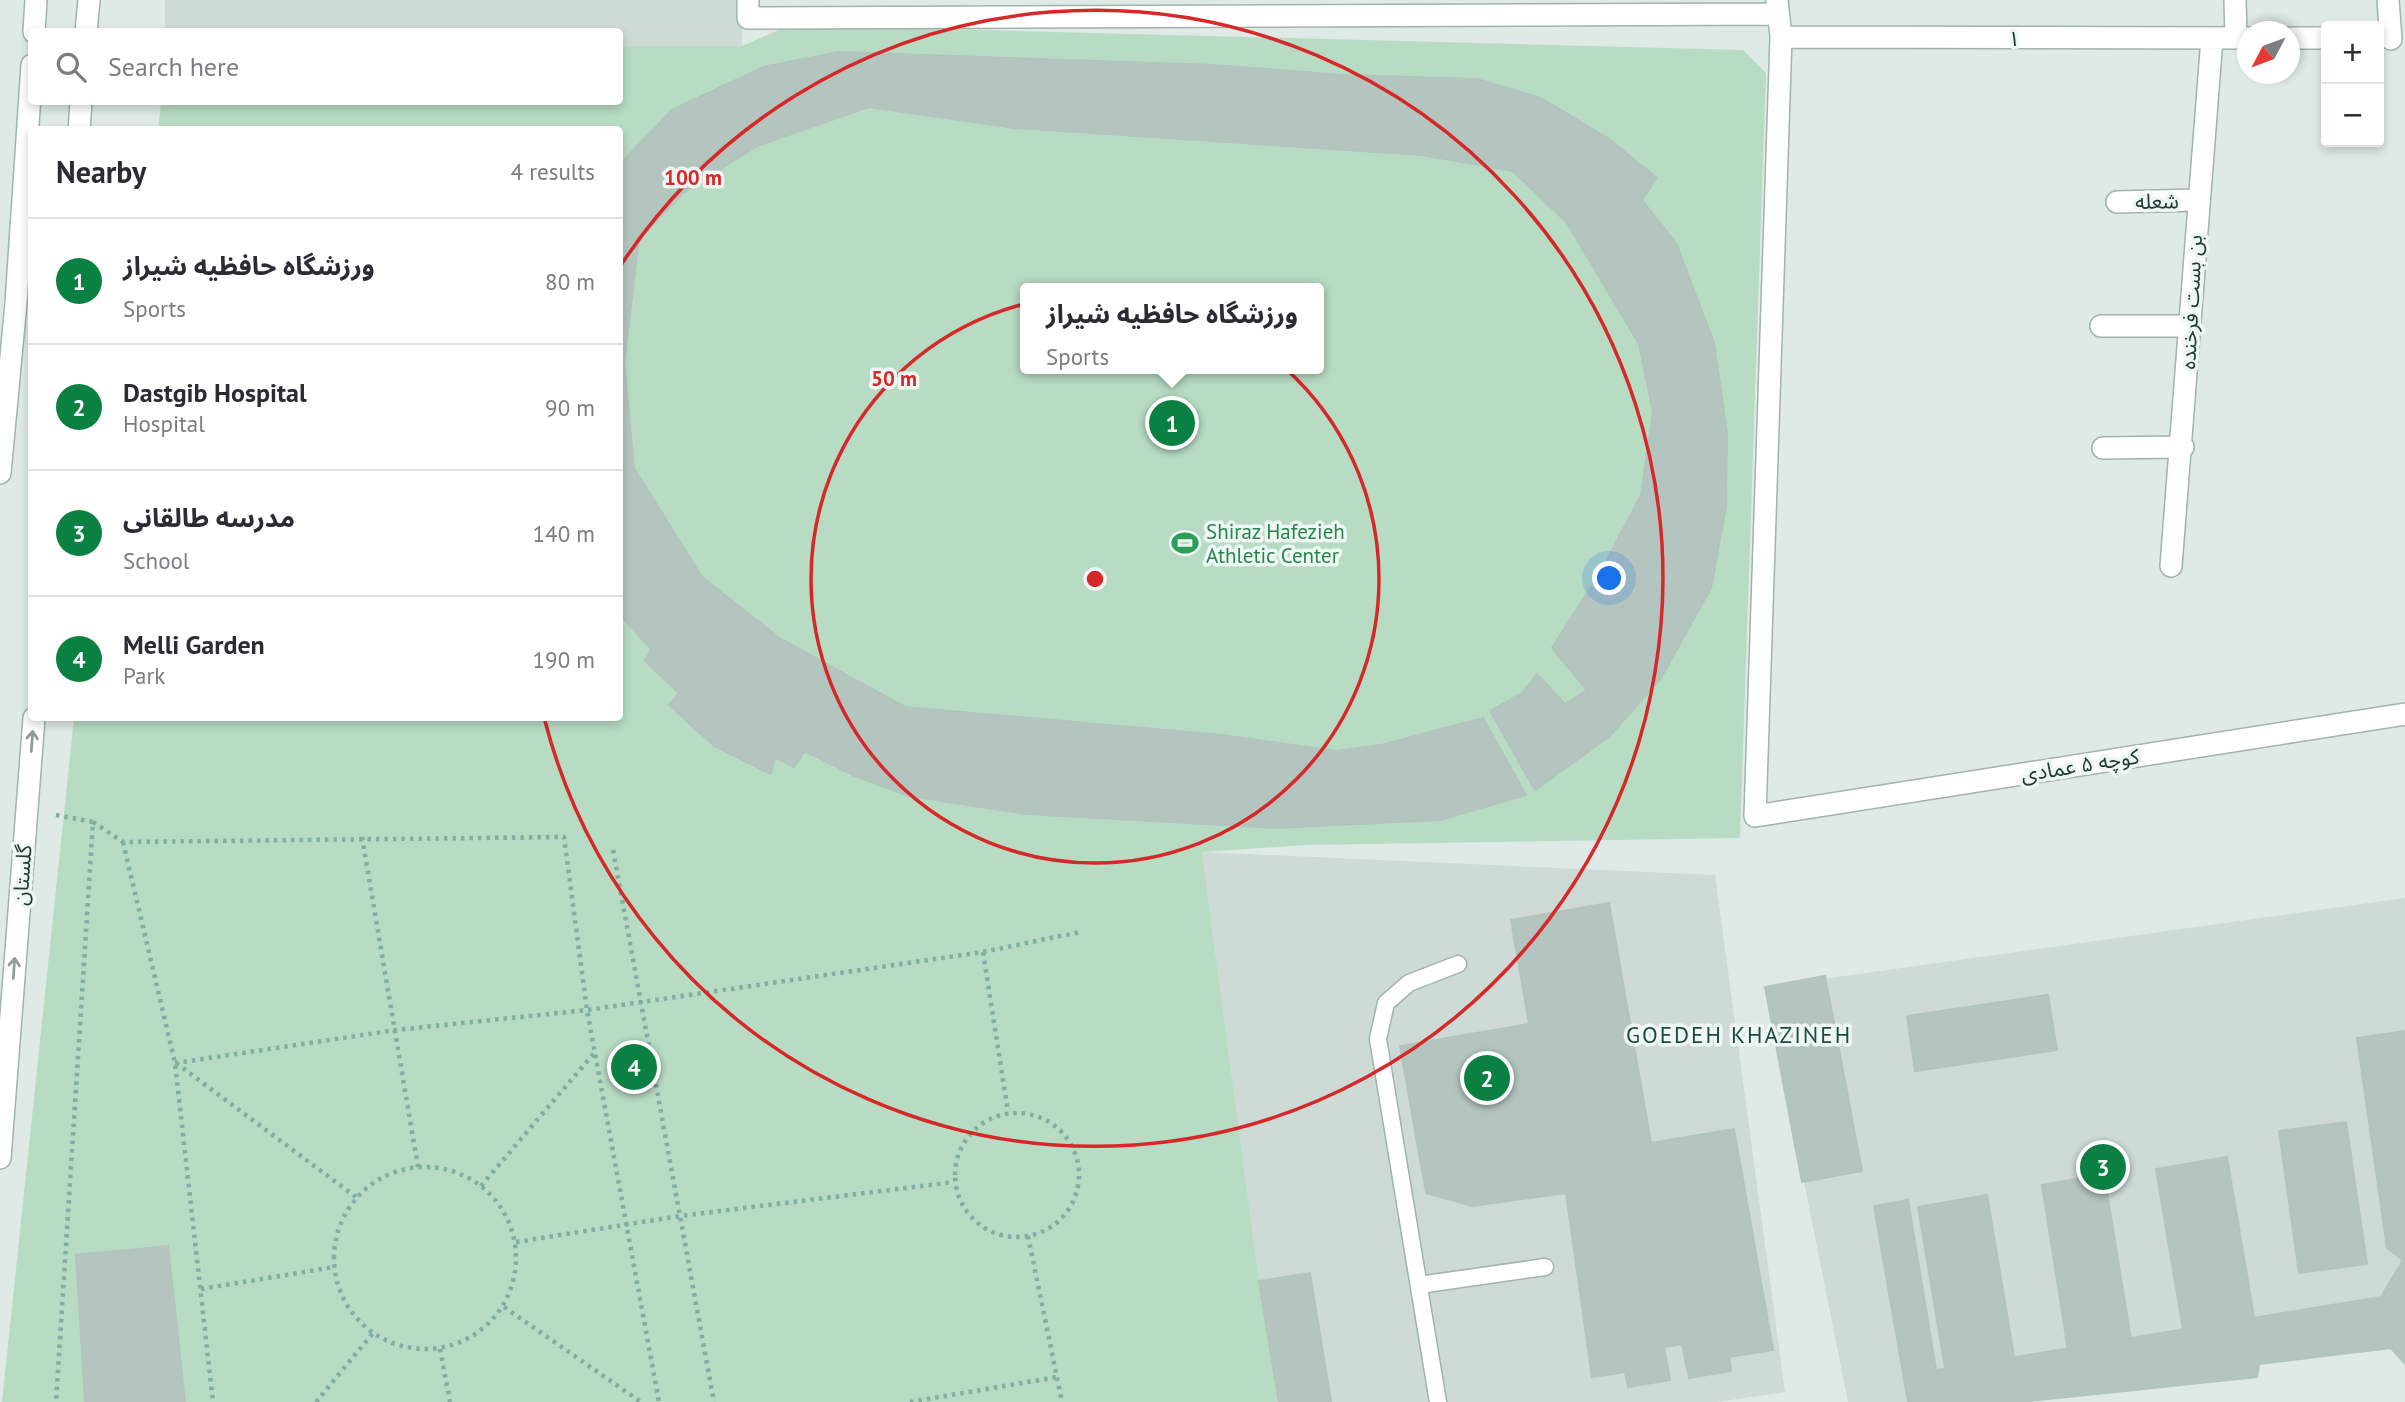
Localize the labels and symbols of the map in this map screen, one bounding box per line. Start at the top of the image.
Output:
north arrow [2237,21,2300,84]
street label: ۱ [2008,25,2020,52]
text: 100 m [664,164,722,191]
street label: شعله [2135,187,2179,215]
street label: بن بست فرخنده [2174,234,2208,370]
text: 50 m [871,365,917,392]
pin: 1 [1149,397,1195,449]
place label: Shiraz Hafezieh Athletic Center [1206,518,1345,569]
sports icon: Shiraz Hafezieh Athletic Center [1170,528,1200,558]
your location [1592,561,1626,595]
centre of rings [1083,567,1107,591]
one-way arrow [26,730,39,753]
street label: کوچه ۵ عمادی [2019,742,2141,788]
street label: گلستان [6,843,38,906]
one-way arrow [8,957,21,980]
district label: GOEDEH KHAZINEH [1626,1020,1852,1049]
pin: 4 [611,1041,657,1093]
pin: 2 [1464,1052,1510,1104]
pin: 3 [2080,1141,2126,1193]

